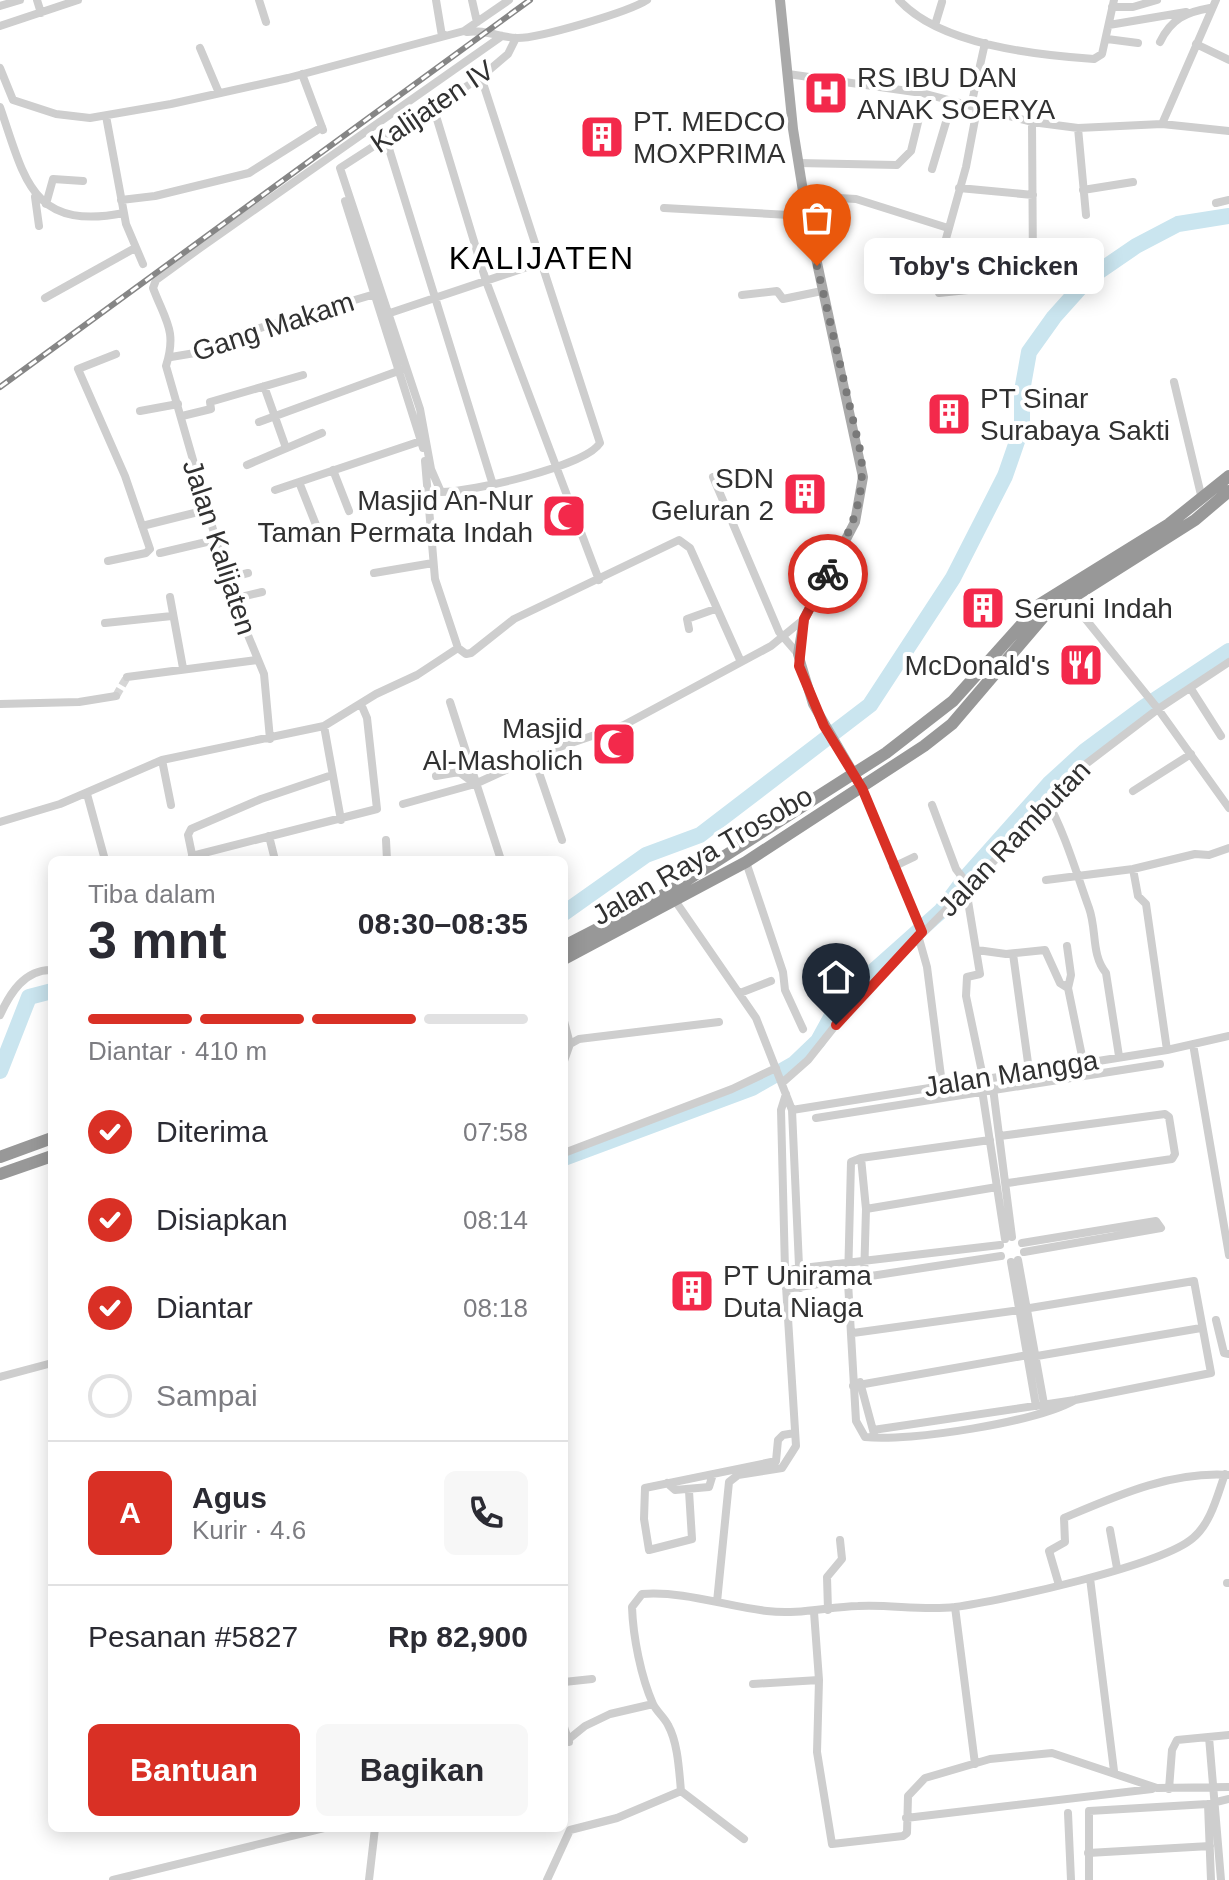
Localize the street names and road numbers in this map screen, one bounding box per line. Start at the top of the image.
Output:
street label: Kalijaten IV [365,54,500,159]
street label: Gang Makam [188,286,358,367]
street label: Jalan Kalijaten [177,456,262,639]
street label: Jalan Rambutan [932,754,1096,922]
street label: Jalan Raya Trosobo [587,780,818,931]
street label: Jalan Mangga [922,1044,1101,1103]

